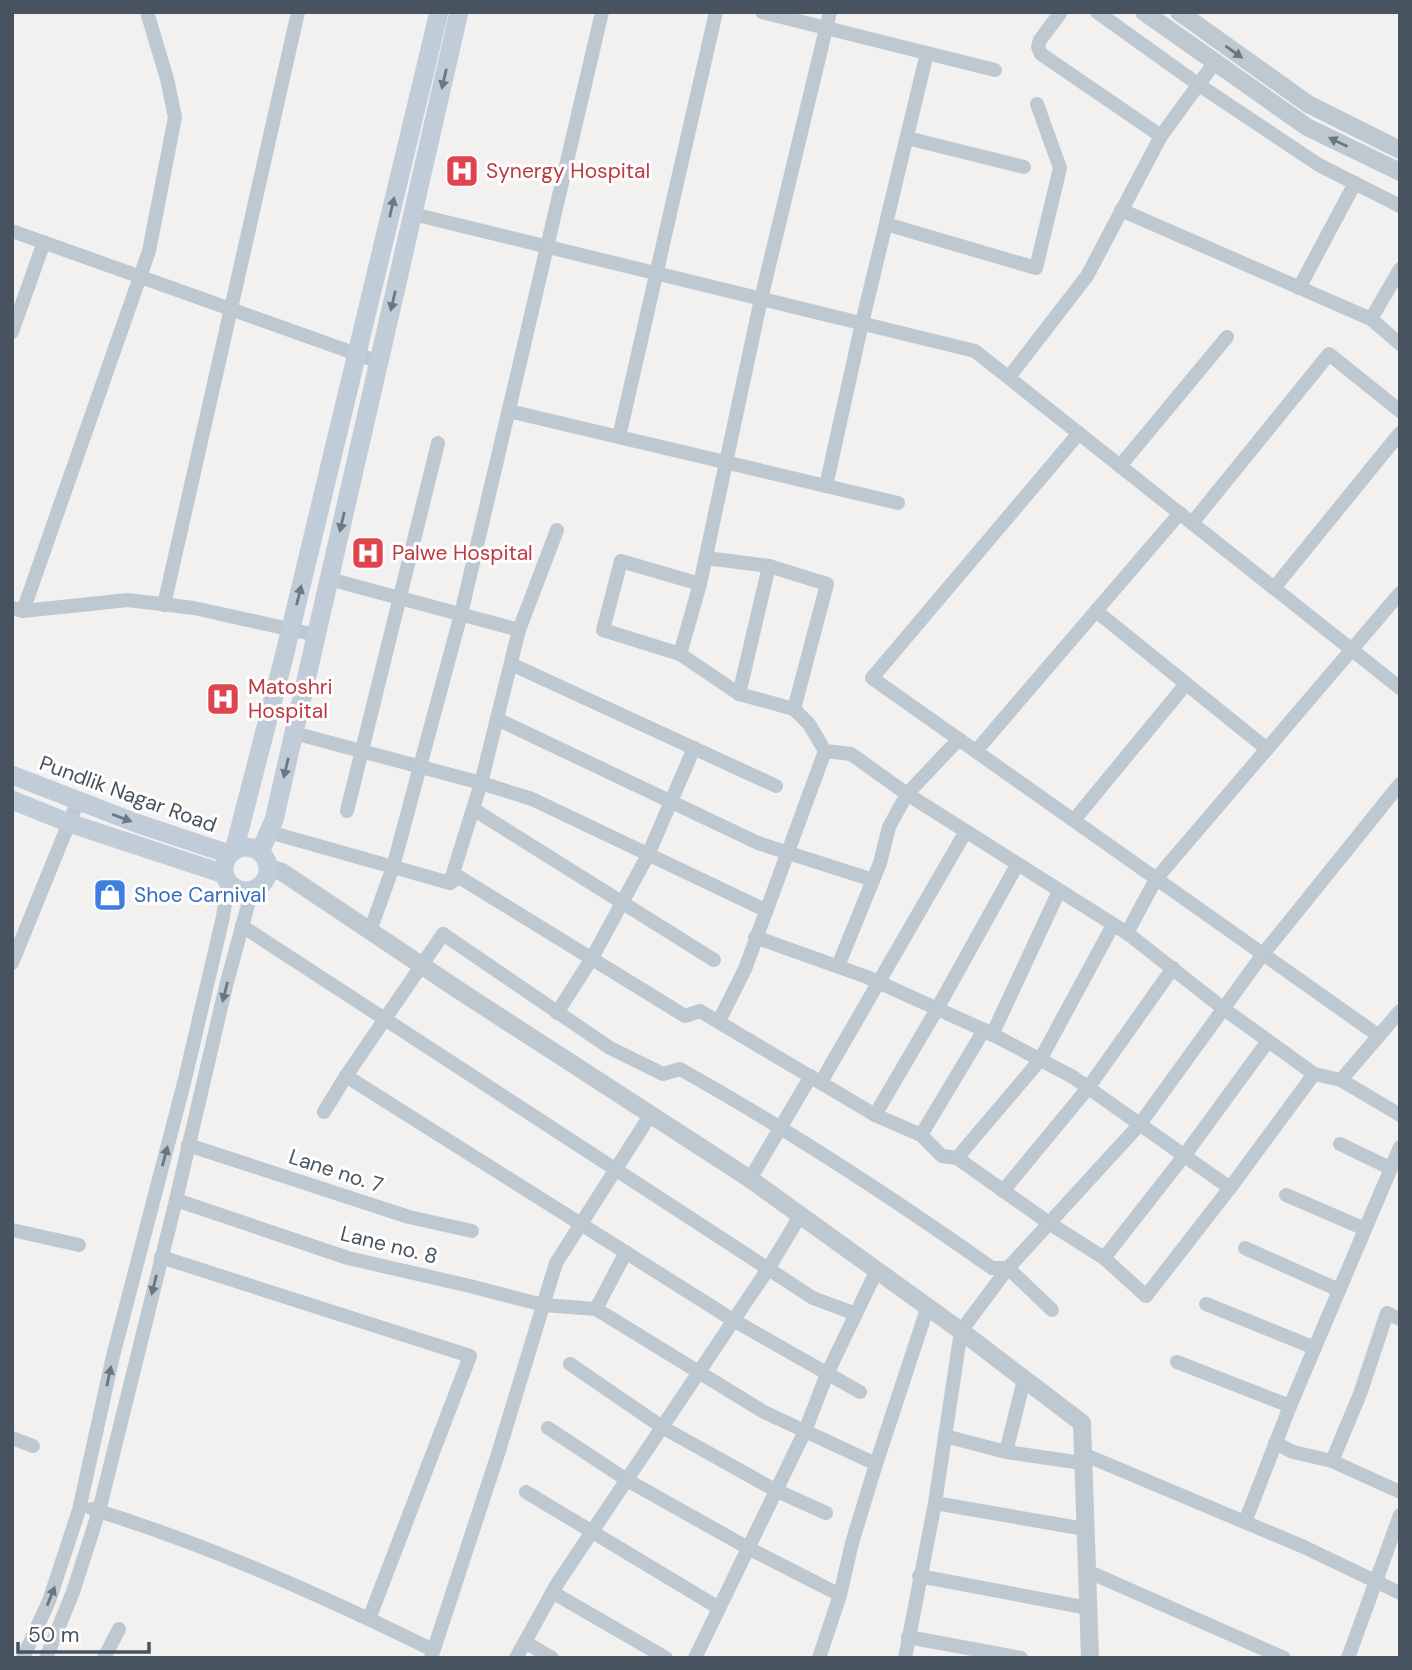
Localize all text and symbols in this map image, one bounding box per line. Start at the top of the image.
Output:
one-way arrow [1225,45,1243,59]
one-way arrow [438,68,449,90]
one-way arrow [1328,137,1348,148]
hospital icon: Synergy Hospital [443,152,481,190]
place label: Synergy Hospital [486,157,650,185]
one-way arrow [387,196,398,218]
one-way arrow [387,290,398,312]
one-way arrow [336,511,347,533]
hospital icon: Palwe Hospital [349,534,387,572]
place label: Palwe Hospital [392,539,533,567]
one-way arrow [294,584,305,606]
place label: Matoshri Hospital [248,673,333,725]
hospital icon: Matoshri Hospital [204,680,242,718]
street label: Pundlik Nagar Road [36,749,220,839]
one-way arrow [280,757,291,779]
one-way arrow [111,812,132,823]
shop icon: Shoe Carnival [91,876,129,914]
place label: Shoe Carnival [134,881,266,909]
one-way arrow [219,981,230,1003]
street label: Lane no. 7 [285,1143,387,1199]
one-way arrow [161,1145,171,1166]
street label: Lane no. 8 [338,1219,440,1271]
one-way arrow [148,1274,159,1296]
one-way arrow [103,1365,114,1387]
one-way arrow [46,1585,57,1606]
scale bar [18,1610,149,1654]
text: 50 m [28,1621,79,1649]

